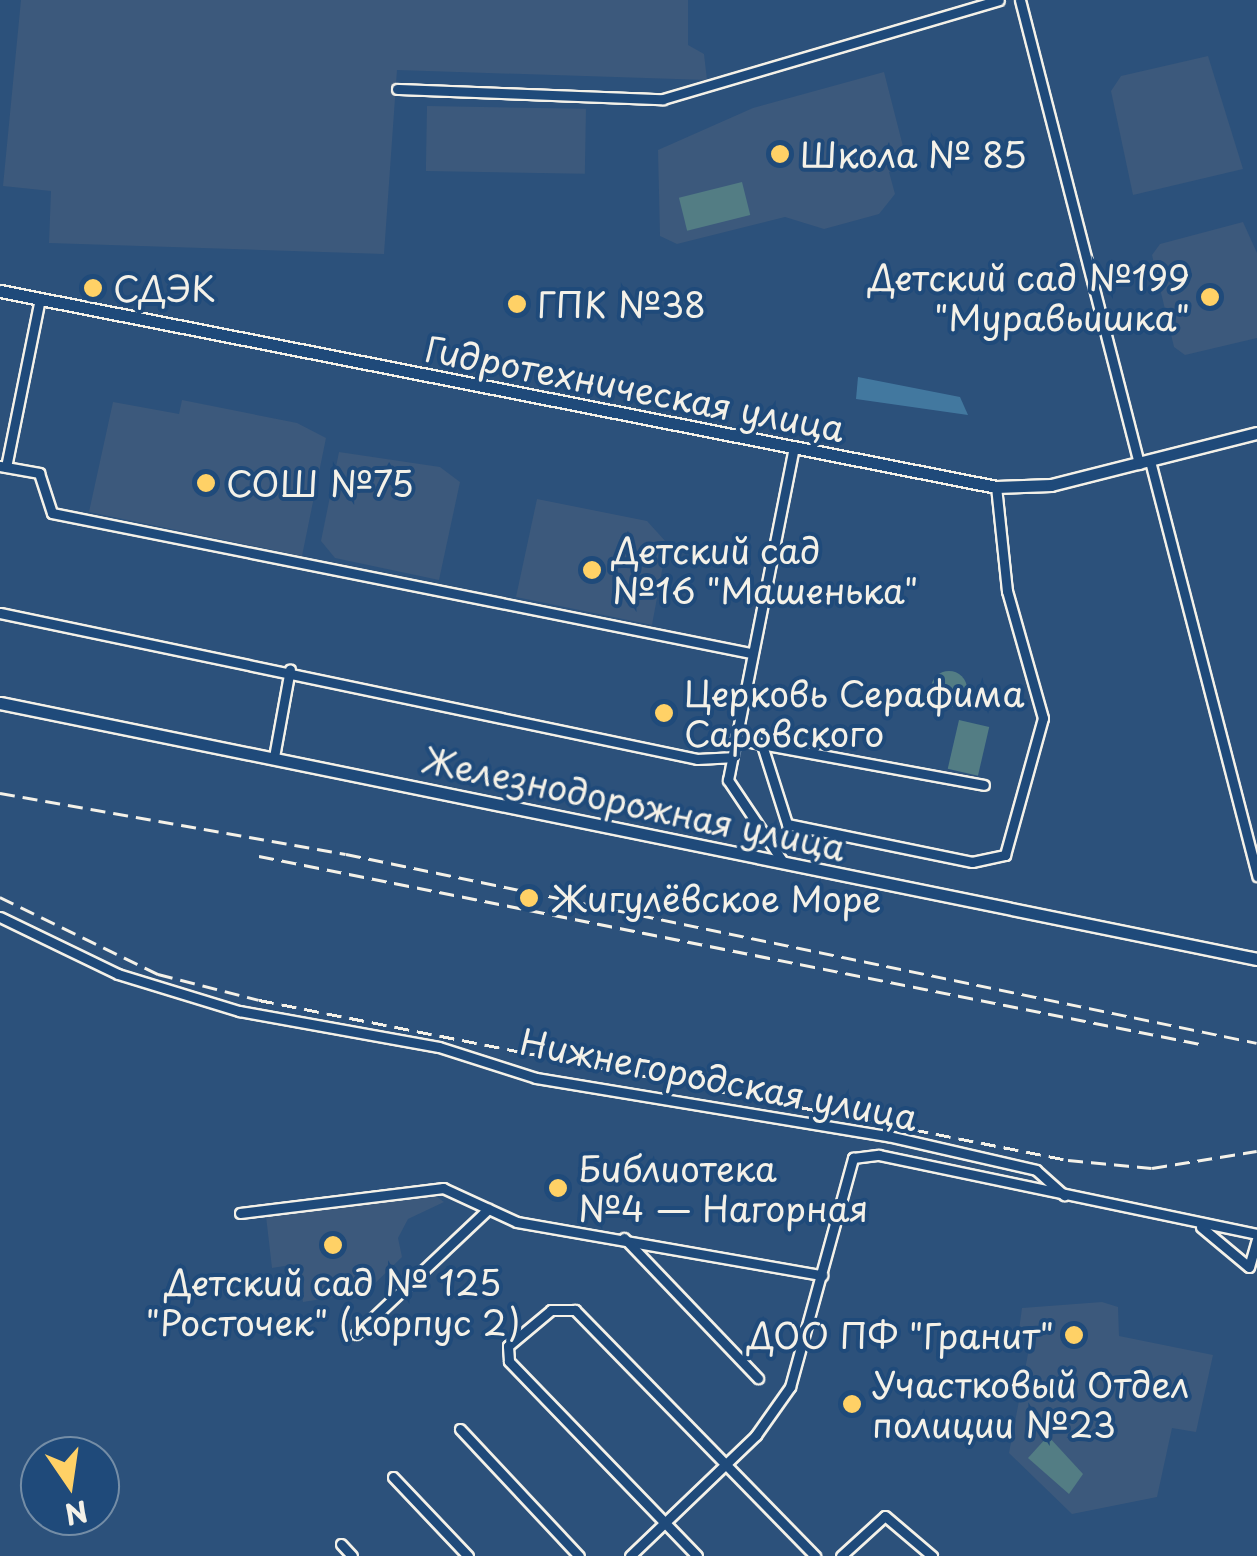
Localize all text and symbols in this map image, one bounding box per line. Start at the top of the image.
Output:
place label: Школа № 85 [800,133,1027,175]
marker: Школа № 85 [769,143,791,165]
place label: Детский сад №199 "Муравьишка" [866,256,1190,338]
place label: СДЭК [113,267,216,309]
marker: СДЭК [82,277,104,299]
place label: ГПК №38 [537,283,706,325]
marker: Детский сад №199 "Муравьишка" [1199,286,1221,308]
marker: ГПК №38 [506,293,528,315]
street label: Гидротехническая улица [421,327,849,449]
place label: СОШ №75 [226,462,414,504]
marker: СОШ №75 [195,472,217,494]
place label: Детский сад №16 "Машенька" [612,529,919,611]
marker: Детский сад №16 "Машенька" [581,559,603,581]
place label: Церковь Серафима Саровского [684,672,1025,754]
marker: Церковь Серафима Саровского [653,702,675,724]
street label: Железнодорожная улица [417,737,851,869]
place label: Жигулёвское Море [552,877,882,919]
marker: Жигулёвское Море [516,885,542,911]
street label: Нижнегородская улица [516,1020,922,1138]
place label: Библиотека №4 — Нагорная [578,1147,869,1229]
marker: Библиотека №4 — Нагорная [547,1177,569,1199]
marker: Детский сад № 125 "Росточек" (корпус 2) [322,1234,344,1256]
place label: Детский сад № 125 "Росточек" (корпус 2) [144,1261,522,1343]
place label: ДОО ПФ "Гранит" [744,1314,1054,1356]
marker: ДОО ПФ "Гранит" [1063,1324,1085,1346]
place label: Участковый Отдел полиции №23 [872,1363,1190,1445]
marker: Участковый Отдел полиции №23 [841,1393,863,1415]
north arrow [20,1436,120,1536]
text: N [61,1490,92,1537]

